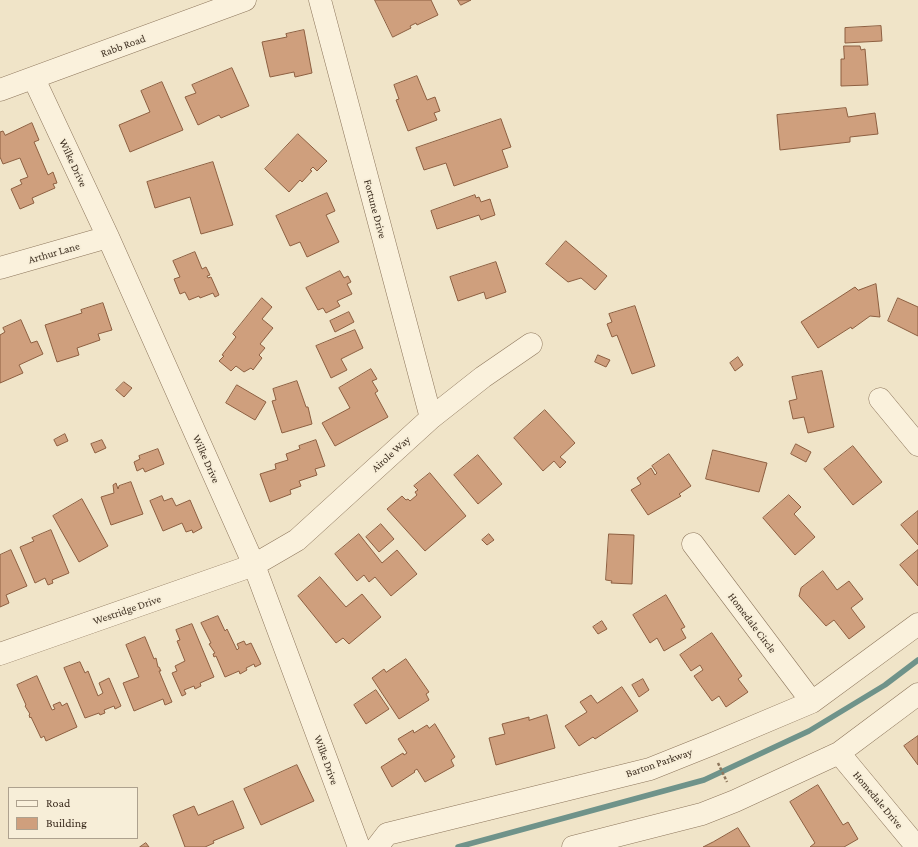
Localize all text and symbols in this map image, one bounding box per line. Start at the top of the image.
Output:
street label: Rabb Road [99,32,147,60]
street label: Wilke Drive [56,137,90,189]
street label: Fortune Drive [361,178,389,240]
street label: Arthur Lane [27,239,81,267]
street label: Wilke Drive [189,433,223,485]
street label: Airole Way [369,433,413,475]
street label: Homedale Circle [725,590,779,656]
street label: Westridge Drive [91,592,163,628]
street label: Wilke Drive [311,733,341,787]
street label: Barton Parkway [624,745,694,781]
street label: Homedale Drive [850,769,906,831]
legend [8,787,138,839]
text: Road [46,796,70,810]
text: Building [46,816,87,830]

